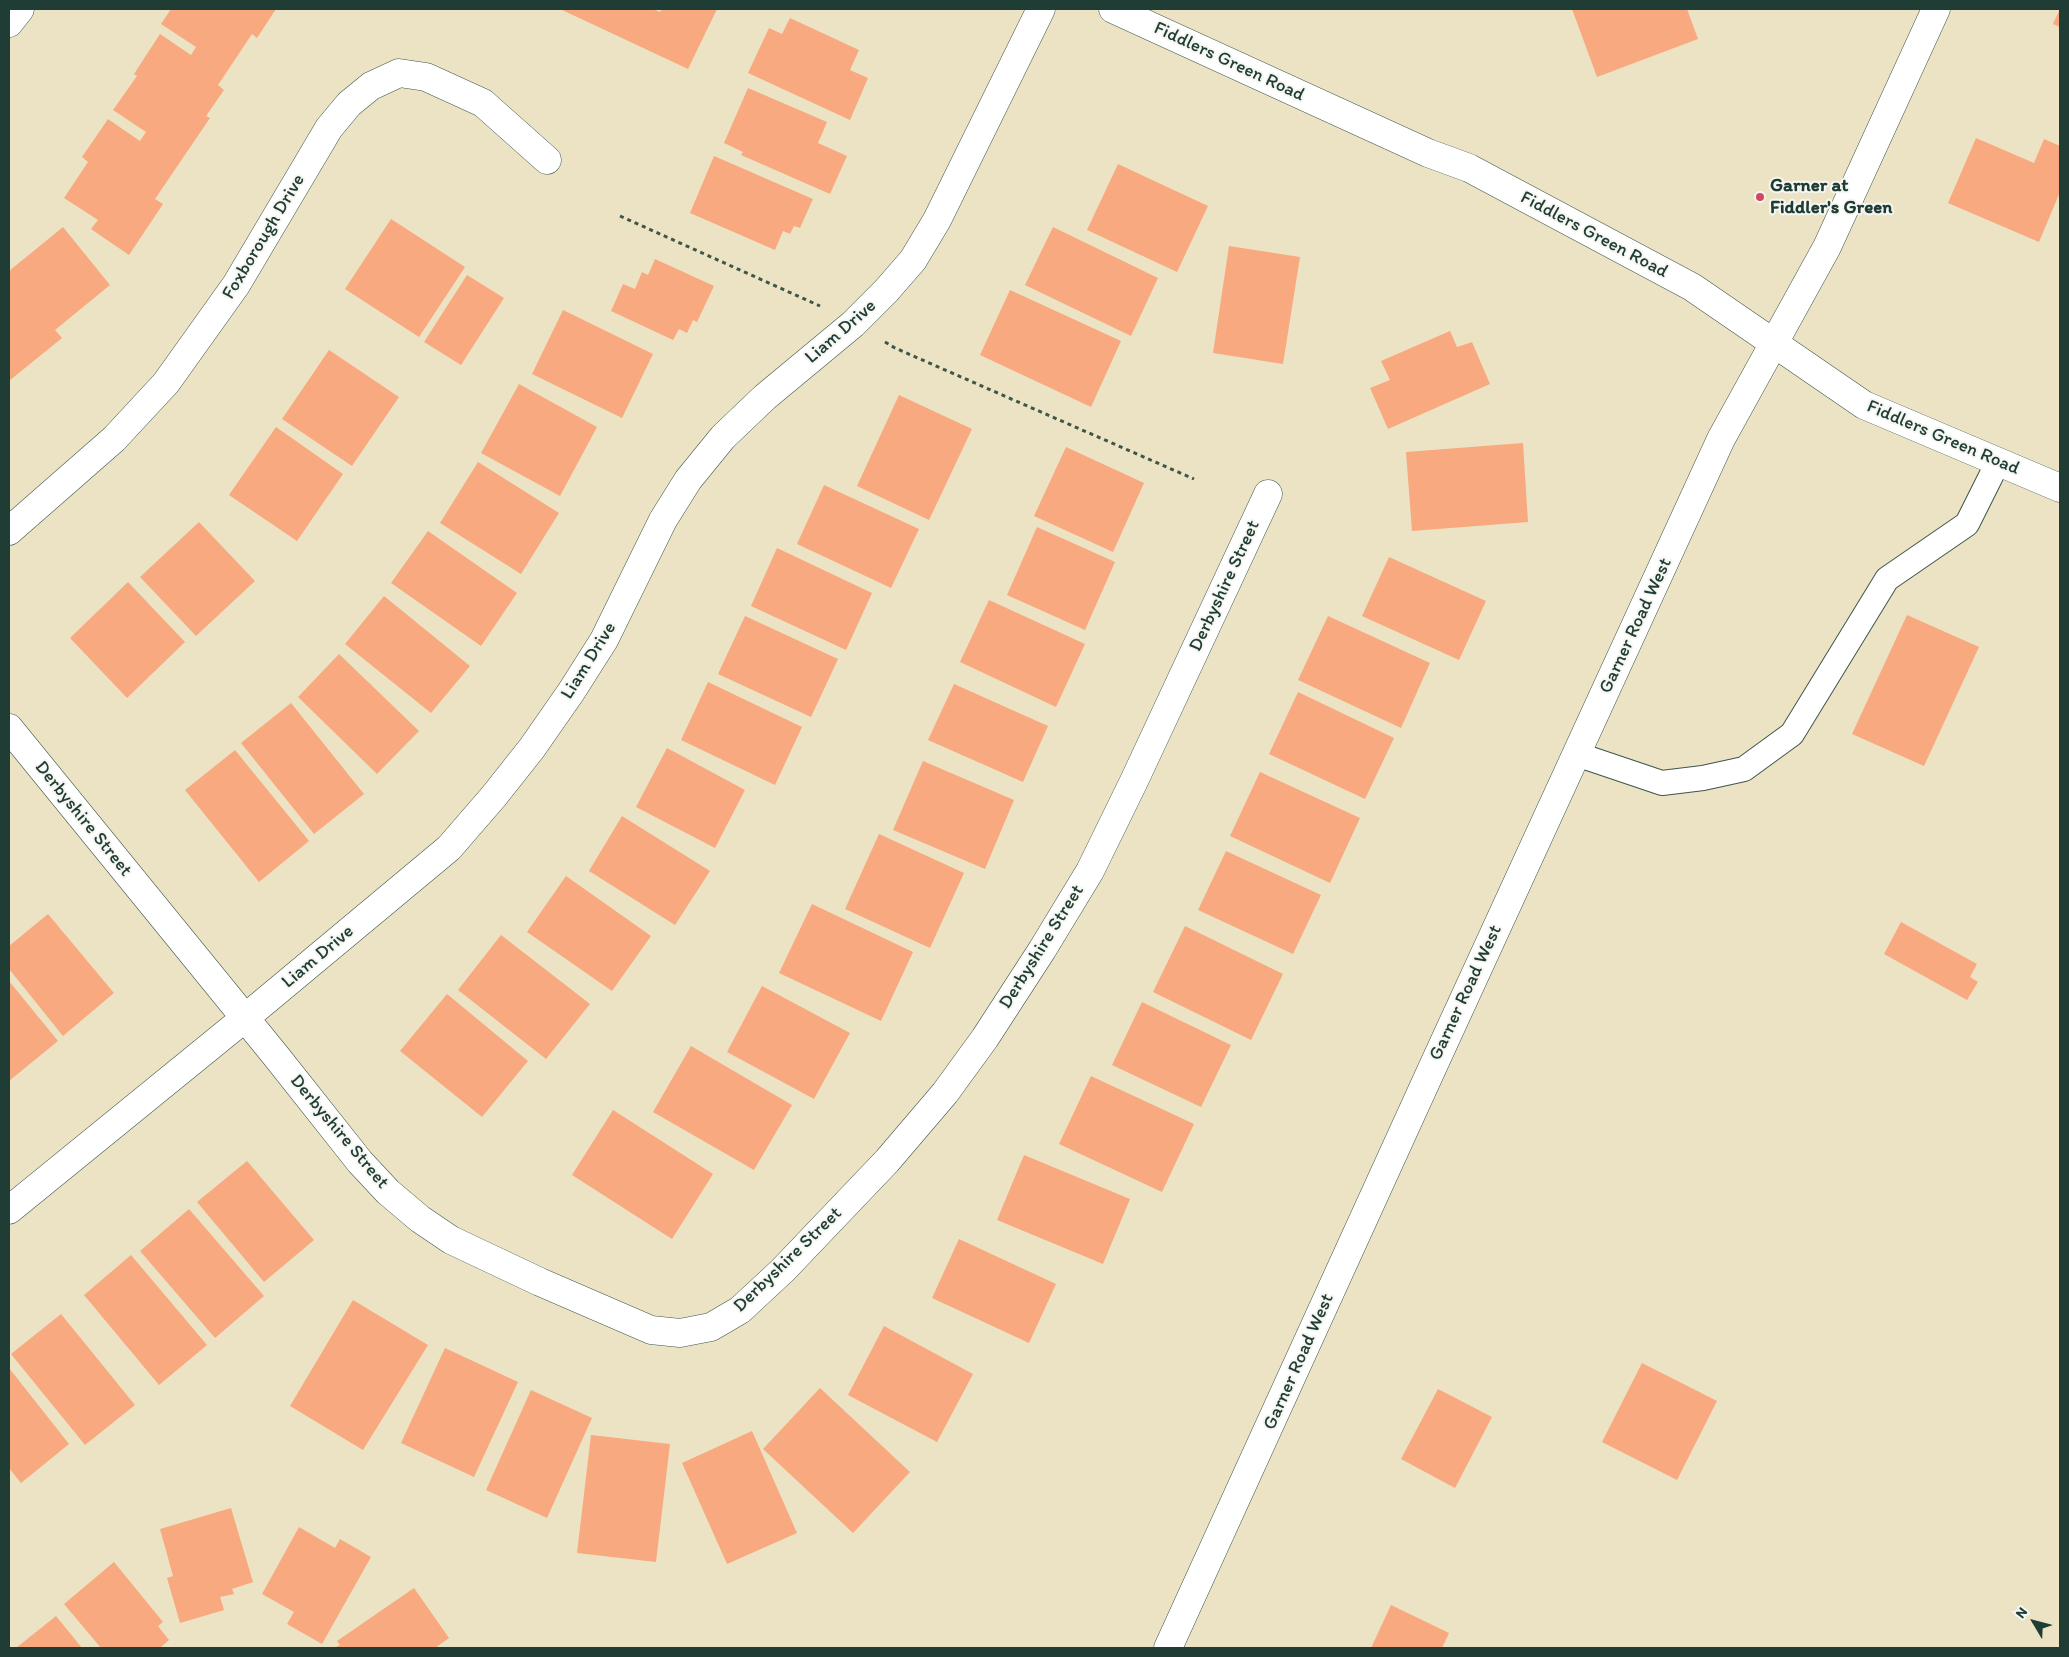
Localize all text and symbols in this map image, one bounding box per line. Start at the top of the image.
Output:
street label: Fiddlers Green Road [1150,17,1308,107]
street label: Foxborough Drive [218,170,310,304]
place label: Garner at Fiddler's Green [1770,175,1892,219]
street label: Fiddlers Green Road [1516,186,1672,284]
marker: Garner at Fiddler's Green [1754,191,1766,203]
street label: Liam Drive [801,295,881,369]
street label: Fiddlers Green Road [1863,395,2023,481]
street label: Derbyshire Street [1185,517,1265,655]
street label: Garner Road West [1595,555,1677,697]
street label: Liam Drive [556,618,622,704]
street label: Derbyshire Street [29,757,137,881]
street label: Derbyshire Street [995,881,1089,1013]
street label: Liam Drive [277,920,359,994]
street label: Garner Road West [1425,922,1507,1064]
street label: Derbyshire Street [285,1070,393,1194]
street label: Derbyshire Street [729,1202,847,1318]
street label: Garner Road West [1259,1290,1339,1434]
north arrow [2009,1597,2059,1647]
text: N [2012,1604,2031,1622]

